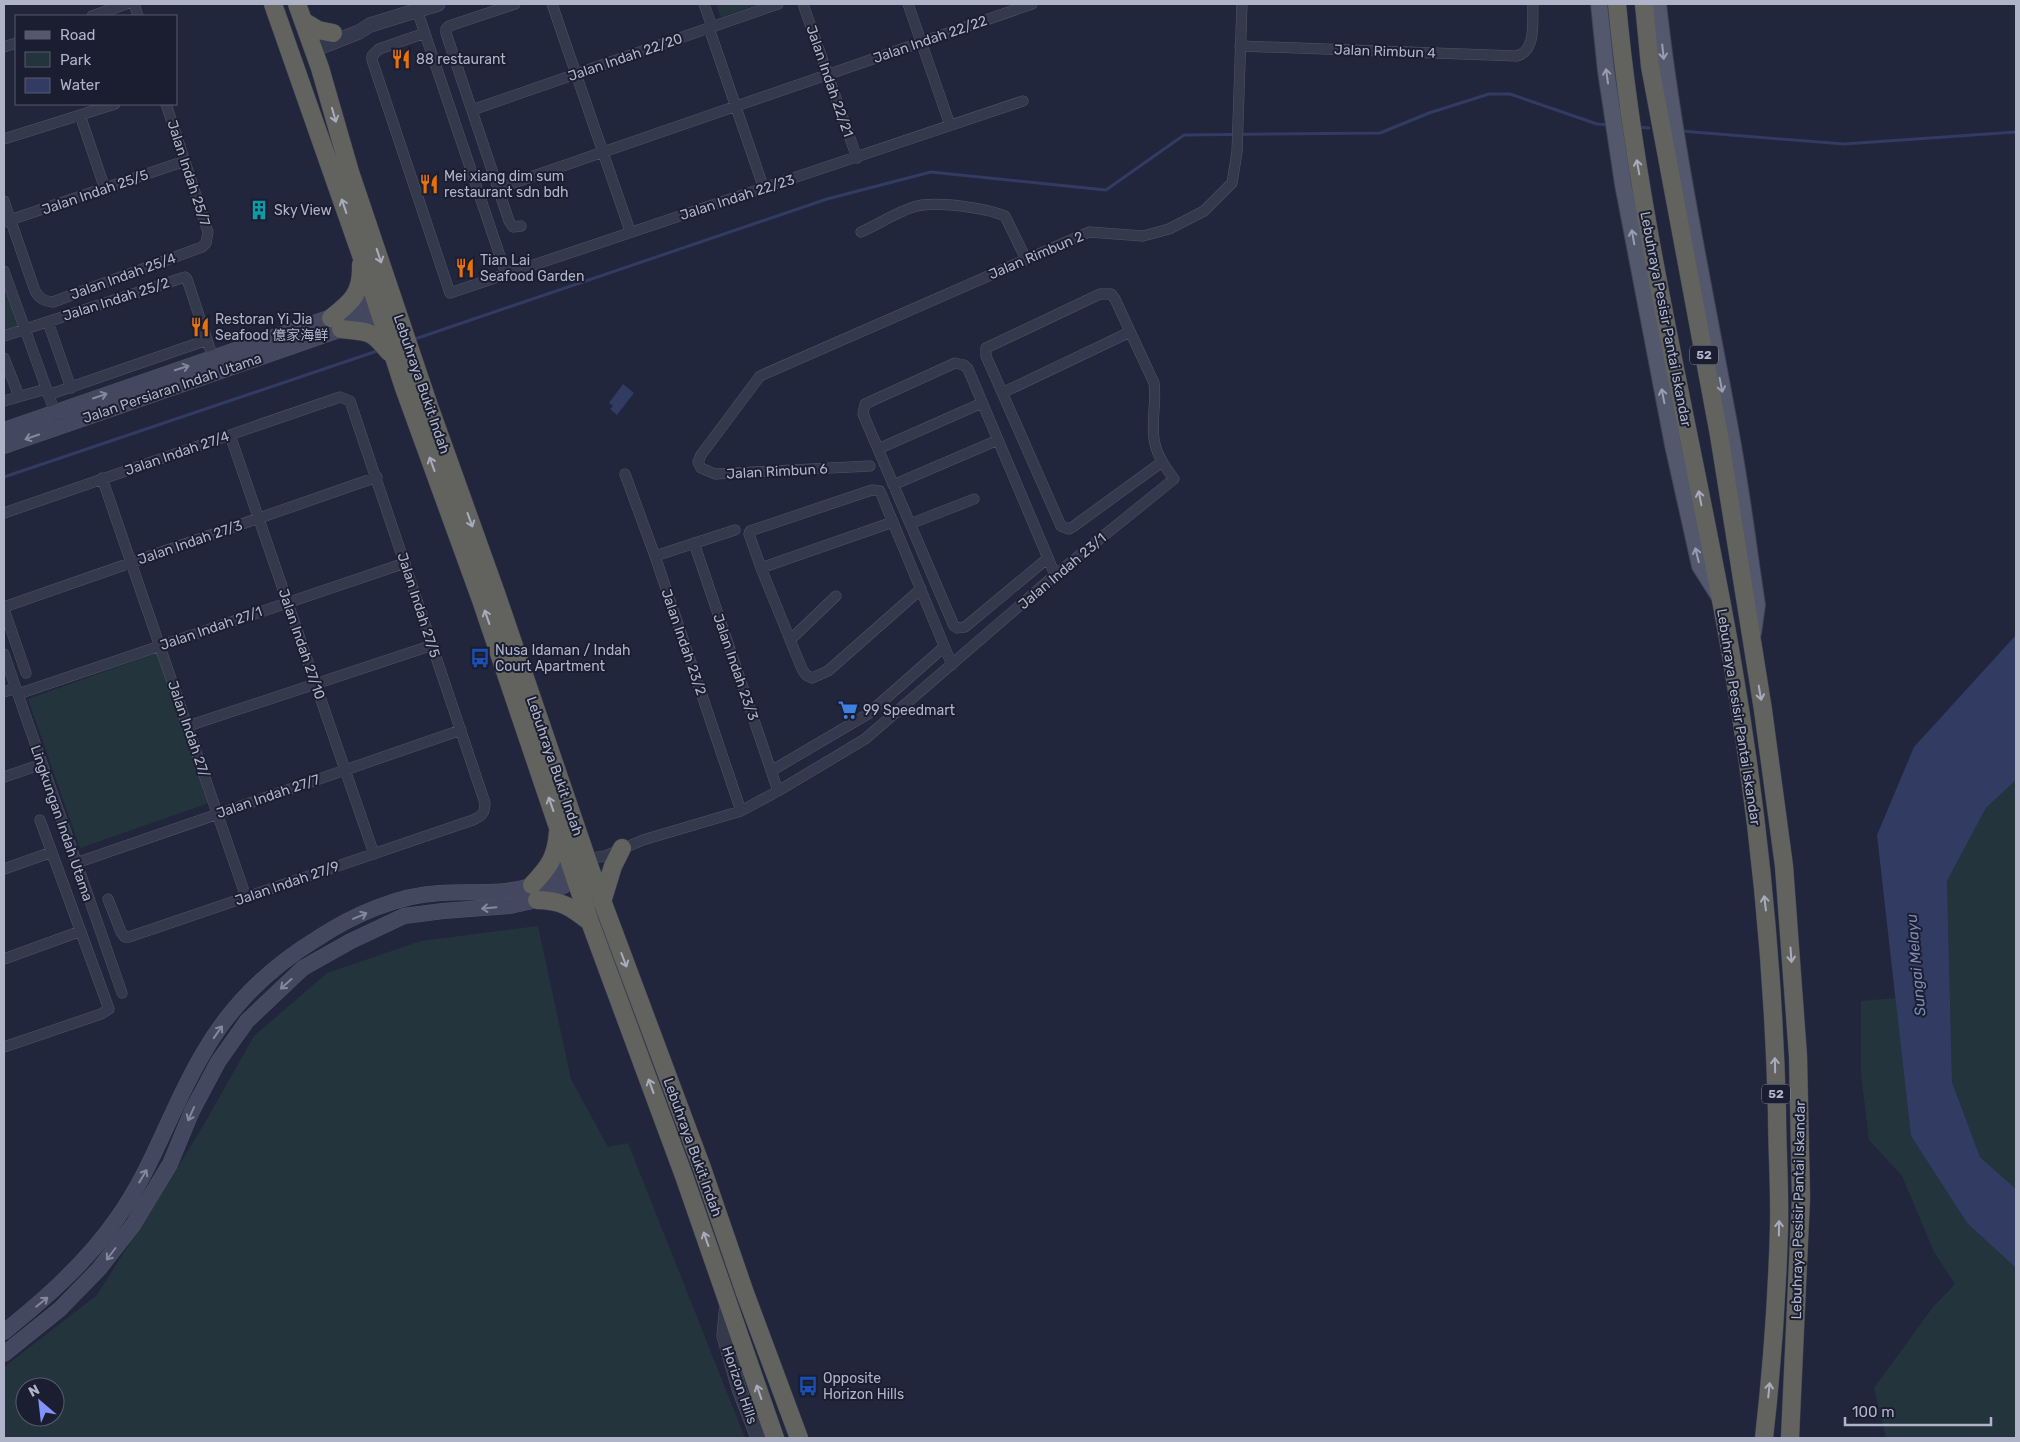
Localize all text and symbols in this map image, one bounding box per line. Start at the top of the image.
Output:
street label: Jalan Indah 22/22 [871,12,989,67]
legend [15,15,178,105]
street label: Jalan Indah 22/21 [802,23,857,139]
text: Road [60,26,96,44]
street label: Jalan Indah 22/20 [566,30,685,85]
street label: Jalan Rimbun 4 [1334,41,1437,62]
one-way arrow [1658,44,1668,60]
restaurant icon: 88 restaurant [390,48,412,70]
text: Park [60,51,91,69]
place label: 88 restaurant [416,51,506,68]
one-way arrow [1602,69,1612,85]
text: Water [60,76,100,94]
one-way arrow [329,107,339,123]
street label: Jalan Indah 25/7 [163,118,214,228]
one-way arrow [1633,159,1643,175]
street label: Jalan Indah 25/5 [40,166,151,219]
place label: Mei xiang dim sum restaurant sdn bdh [444,168,569,201]
street label: Jalan Indah 22/23 [678,171,797,224]
restaurant icon: Mei xiang dim sum restaurant sdn bdh [418,173,440,195]
building icon: Sky View [248,199,270,221]
one-way arrow [339,199,348,214]
place label: Sky View [274,202,332,219]
street label: Lebuhraya Pesisir Pantai Iskandar [1636,210,1695,429]
street label: Jalan Rimbun 2 [986,228,1086,283]
one-way arrow [1627,229,1637,245]
one-way arrow [375,248,384,263]
street label: Jalan Indah 25/4 [68,249,179,303]
place label: Tian Lai Seafood Garden [480,252,584,285]
restaurant icon: Tian Lai Seafood Garden [454,257,476,279]
street label: Jalan Indah 25/2 [61,274,172,325]
place label: Restoran Yi Jia Seafood 億家海鲜 [215,311,328,344]
street label: Lebuhraya Bukit Indah [390,312,453,456]
restaurant icon: Restoran Yi Jia Seafood 億家海鲜 [189,316,211,338]
road number: 52 [1690,346,1718,364]
street label: Jalan Persiaran Indah Utama [80,350,264,427]
one-way arrow [173,363,189,373]
one-way arrow [1717,376,1727,392]
one-way arrow [1658,389,1668,405]
one-way arrow [92,391,108,400]
street label: Jalan Indah 27/4 [123,428,232,479]
one-way arrow [25,433,40,442]
one-way arrow [427,457,436,472]
street label: Jalan Rimbun 6 [726,460,828,483]
one-way arrow [1695,491,1705,507]
one-way arrow [466,511,475,527]
street label: Jalan Indah 27/3 [136,517,245,568]
street label: Jalan Indah 23/1 [1015,530,1110,613]
one-way arrow [1692,548,1701,564]
street label: Jalan Indah 27/5 [394,551,444,660]
street label: Jalan Indah 27/10 [275,587,328,702]
street label: Jalan Indah 23/2 [657,587,710,698]
street label: Jalan Indah 27/1 [158,603,265,654]
street label: Lebuhraya Pesisir Pantai Iskandar [1713,608,1764,827]
one-way arrow [482,610,491,625]
street label: Jalan Indah 23/3 [709,612,762,723]
place label: Nusa Idaman / Indah Court Apartment [495,642,631,675]
bus stop icon: Nusa Idaman / Indah Court Apartment [469,647,491,669]
street label: Jalan Indah 27/ [164,679,213,780]
one-way arrow [1755,684,1765,700]
street label: Lebuhraya Bukit Indah [523,694,586,838]
supermarket icon: 99 Speedmart [837,699,859,721]
place label: 99 Speedmart [863,702,956,719]
street label: Lingkungan Indah Utama [27,743,96,903]
street label: Jalan Indah 27/7 [214,771,322,822]
one-way arrow [546,796,555,812]
street label: Jalan Indah 27/9 [233,858,342,909]
one-way arrow [1760,895,1770,911]
one-way arrow [481,903,497,912]
one-way arrow [352,910,367,920]
water label: Sungai Melayu [1903,913,1929,1017]
one-way arrow [1787,946,1796,962]
one-way arrow [620,952,629,967]
one-way arrow [279,978,292,990]
one-way arrow [213,1025,223,1039]
one-way arrow [1771,1057,1780,1073]
street label: Lebuhraya Bukit Indah [660,1075,726,1219]
one-way arrow [646,1079,655,1094]
road number: 52 [1762,1084,1790,1104]
street label: Lebuhraya Pesisir Pantai Iskandar [1788,1100,1809,1320]
one-way arrow [186,1106,196,1121]
one-way arrow [138,1169,148,1183]
one-way arrow [1774,1220,1784,1236]
one-way arrow [701,1231,710,1247]
one-way arrow [105,1247,116,1260]
one-way arrow [35,1296,48,1307]
street label: Horizon Hills [718,1344,761,1426]
place label: Opposite Horizon Hills [823,1370,904,1403]
bus stop icon: Opposite Horizon Hills [797,1375,819,1397]
north arrow [15,1377,65,1427]
text: N [26,1381,43,1401]
one-way arrow [1765,1382,1774,1398]
one-way arrow [754,1385,763,1400]
scale bar [1845,1394,1991,1426]
text: 100 m [1852,1403,1894,1421]

